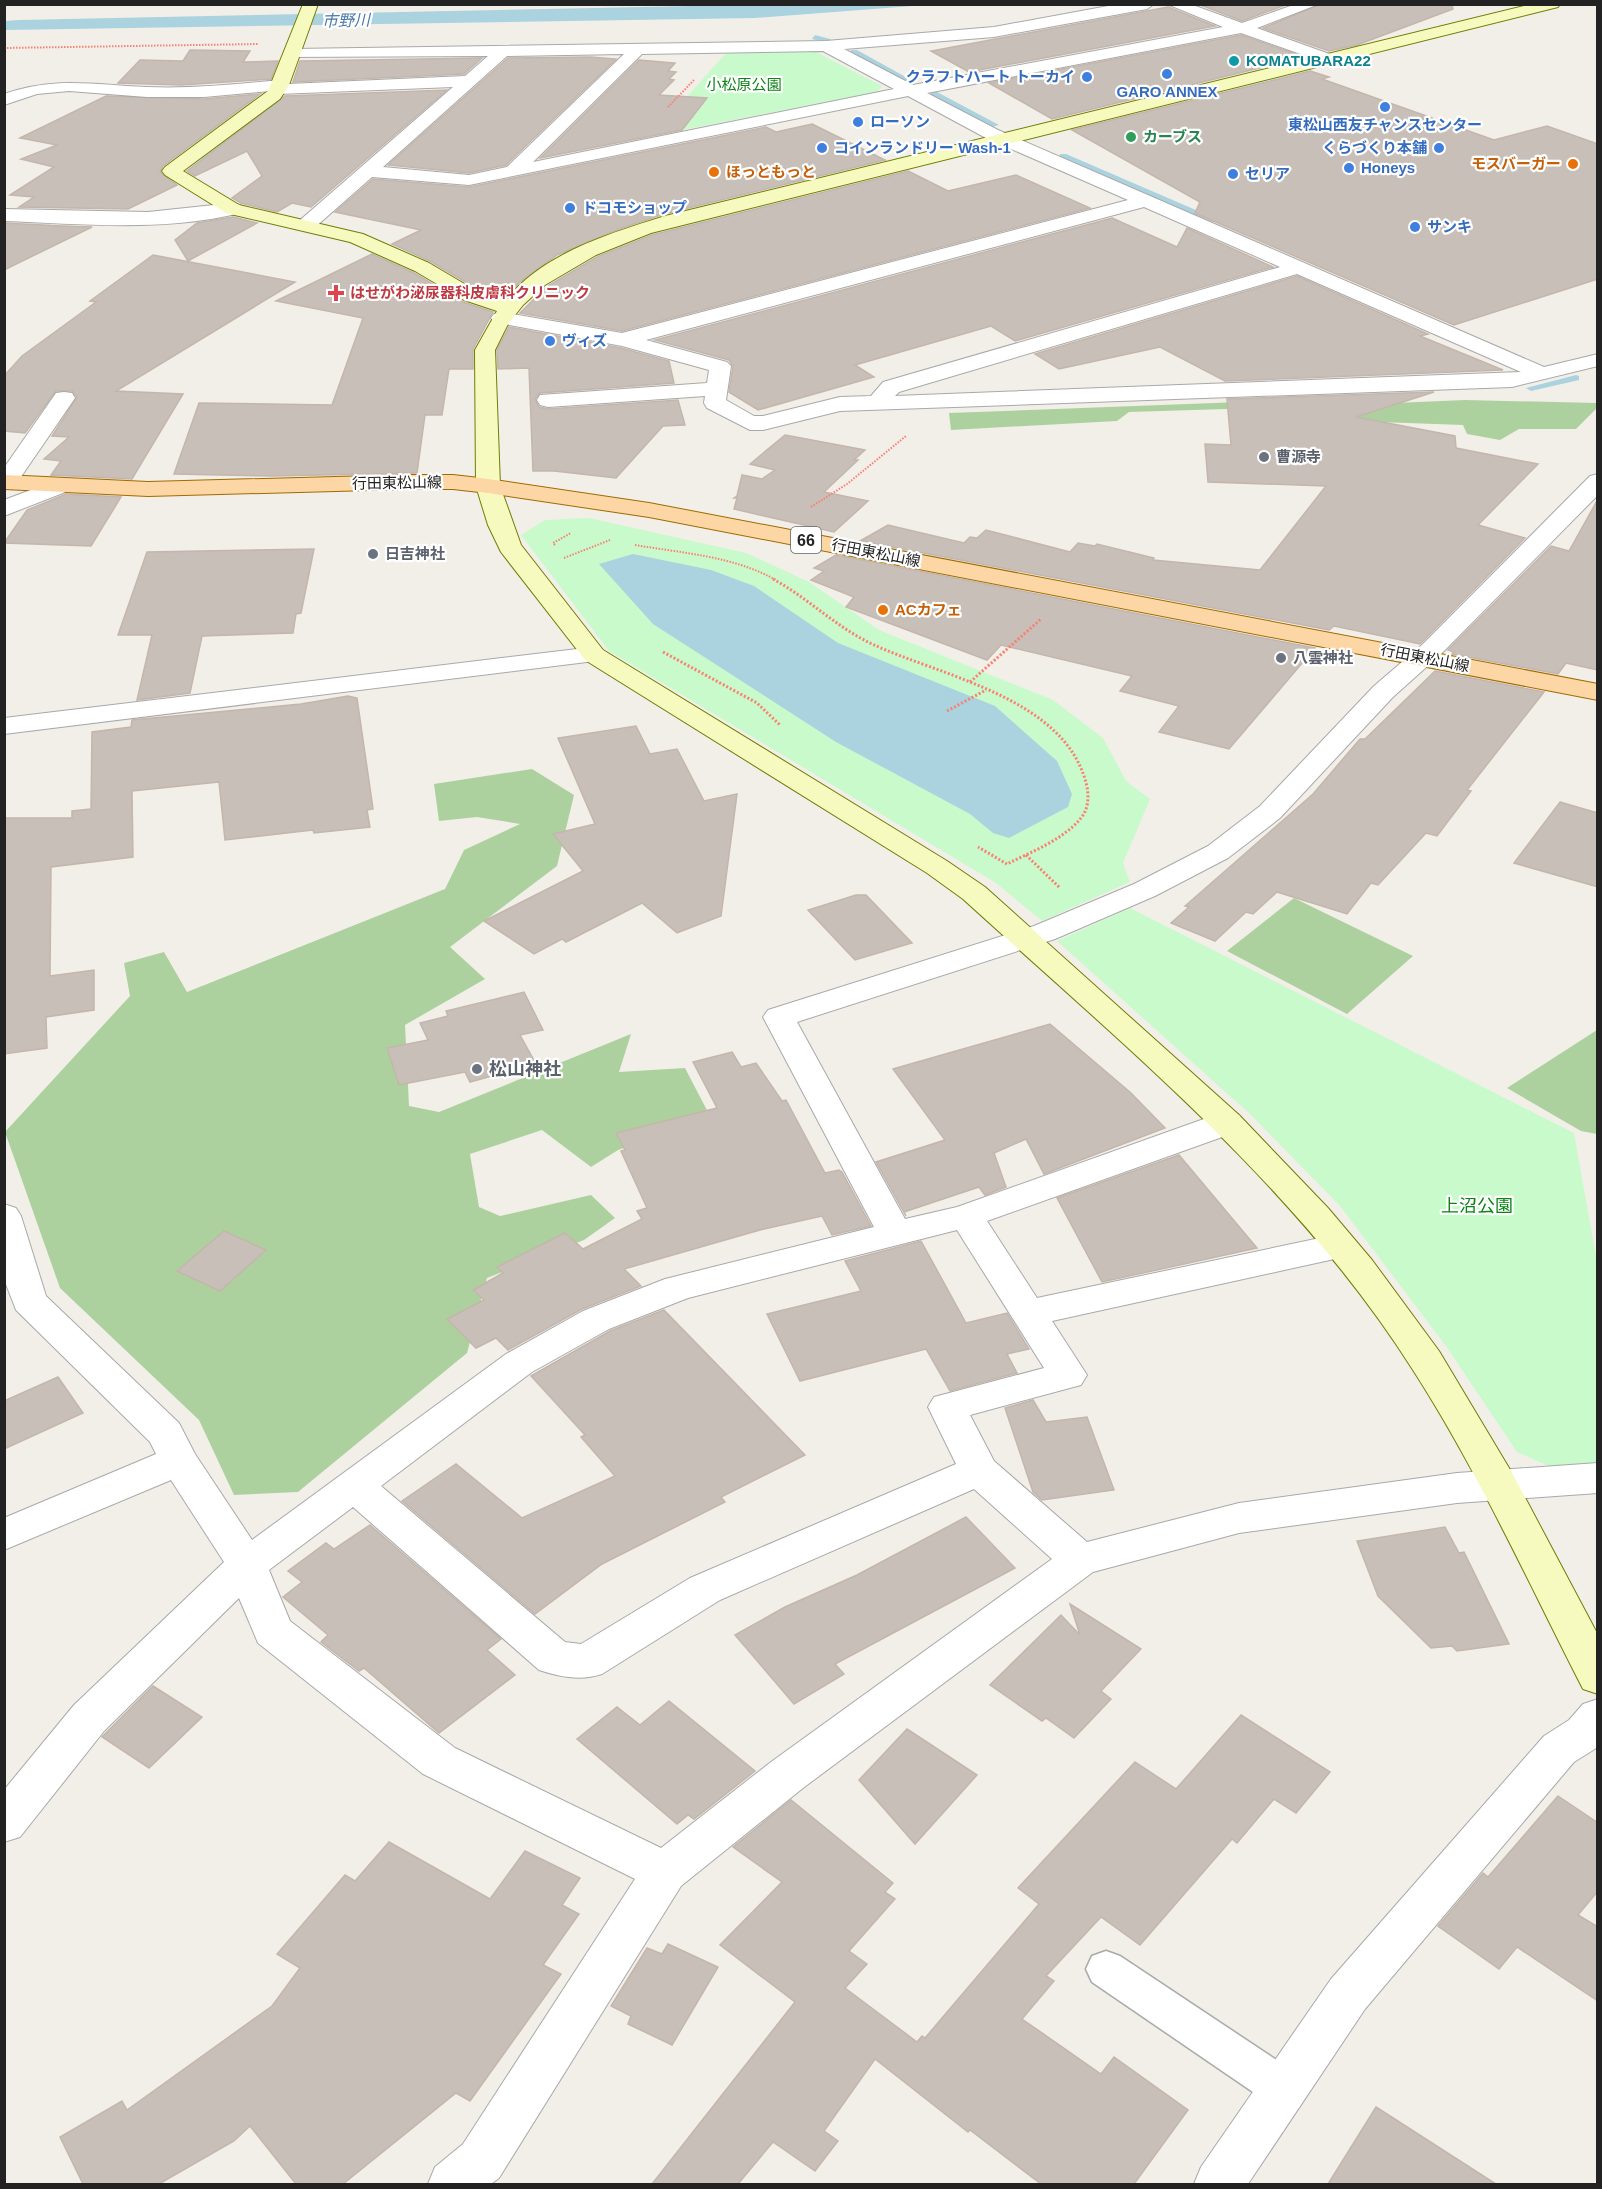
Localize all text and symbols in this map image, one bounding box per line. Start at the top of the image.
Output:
water label: 市野川 [322,12,372,29]
place label: KOMATUBARA22 [1246,52,1371,69]
marker: KOMATUBARA22 [1227,54,1241,68]
marker: GARO ANNEX [1160,67,1174,81]
place label: クラフトハート トーカイ [906,68,1075,85]
marker: クラフトハート トーカイ [1080,70,1094,84]
park label: 小松原公園 [706,76,782,93]
place label: GARO ANNEX [1116,83,1218,100]
marker: 東松山西友チャンスセンター [1378,100,1392,114]
place label: ローソン [870,113,930,130]
marker: ローソン [851,115,865,129]
place label: 東松山西友チャンスセンター [1288,116,1482,133]
place label: カーブス [1143,128,1202,145]
marker: カーブス [1124,130,1138,144]
place label: コインランドリー Wash-1 [834,139,1011,156]
place label: くらづくり本舗 [1322,139,1427,156]
marker: コインランドリー Wash-1 [815,141,829,155]
marker: くらづくり本舗 [1432,141,1446,155]
place label: モスバーガー [1471,155,1561,172]
marker: モスバーガー [1566,157,1580,171]
place label: Honeys [1361,159,1415,176]
marker: Honeys [1342,161,1356,175]
place label: ほっともっと [726,163,816,180]
marker: ほっともっと [707,165,721,179]
place label: セリア [1245,165,1290,182]
marker: セリア [1226,167,1240,181]
place label: ドコモショップ [582,199,687,216]
marker: ドコモショップ [563,201,577,215]
place label: サンキ [1427,218,1472,235]
marker: サンキ [1408,220,1422,234]
marker: はせがわ泌尿器科皮膚科クリニック [327,284,345,302]
place label: はせがわ泌尿器科皮膚科クリニック [350,284,590,301]
place label: ヴィズ [562,332,607,349]
marker: ヴィズ [543,334,557,348]
place label: 曹源寺 [1276,448,1321,465]
marker: 曹源寺 [1257,450,1271,464]
street label: 行田東松山線 [352,473,442,492]
road number: 66 [791,527,821,553]
street label: 行田東松山線 [830,536,922,569]
place label: 日吉神社 [385,545,445,562]
marker: 日吉神社 [366,547,380,561]
place label: ACカフェ [895,601,962,618]
marker: ACカフェ [876,603,890,617]
street label: 行田東松山線 [1379,641,1471,674]
place label: 八雲神社 [1293,649,1353,666]
marker: 八雲神社 [1274,651,1288,665]
place label: 松山神社 [489,1059,561,1079]
marker: 松山神社 [470,1062,484,1076]
park label: 上沼公園 [1441,1196,1513,1216]

